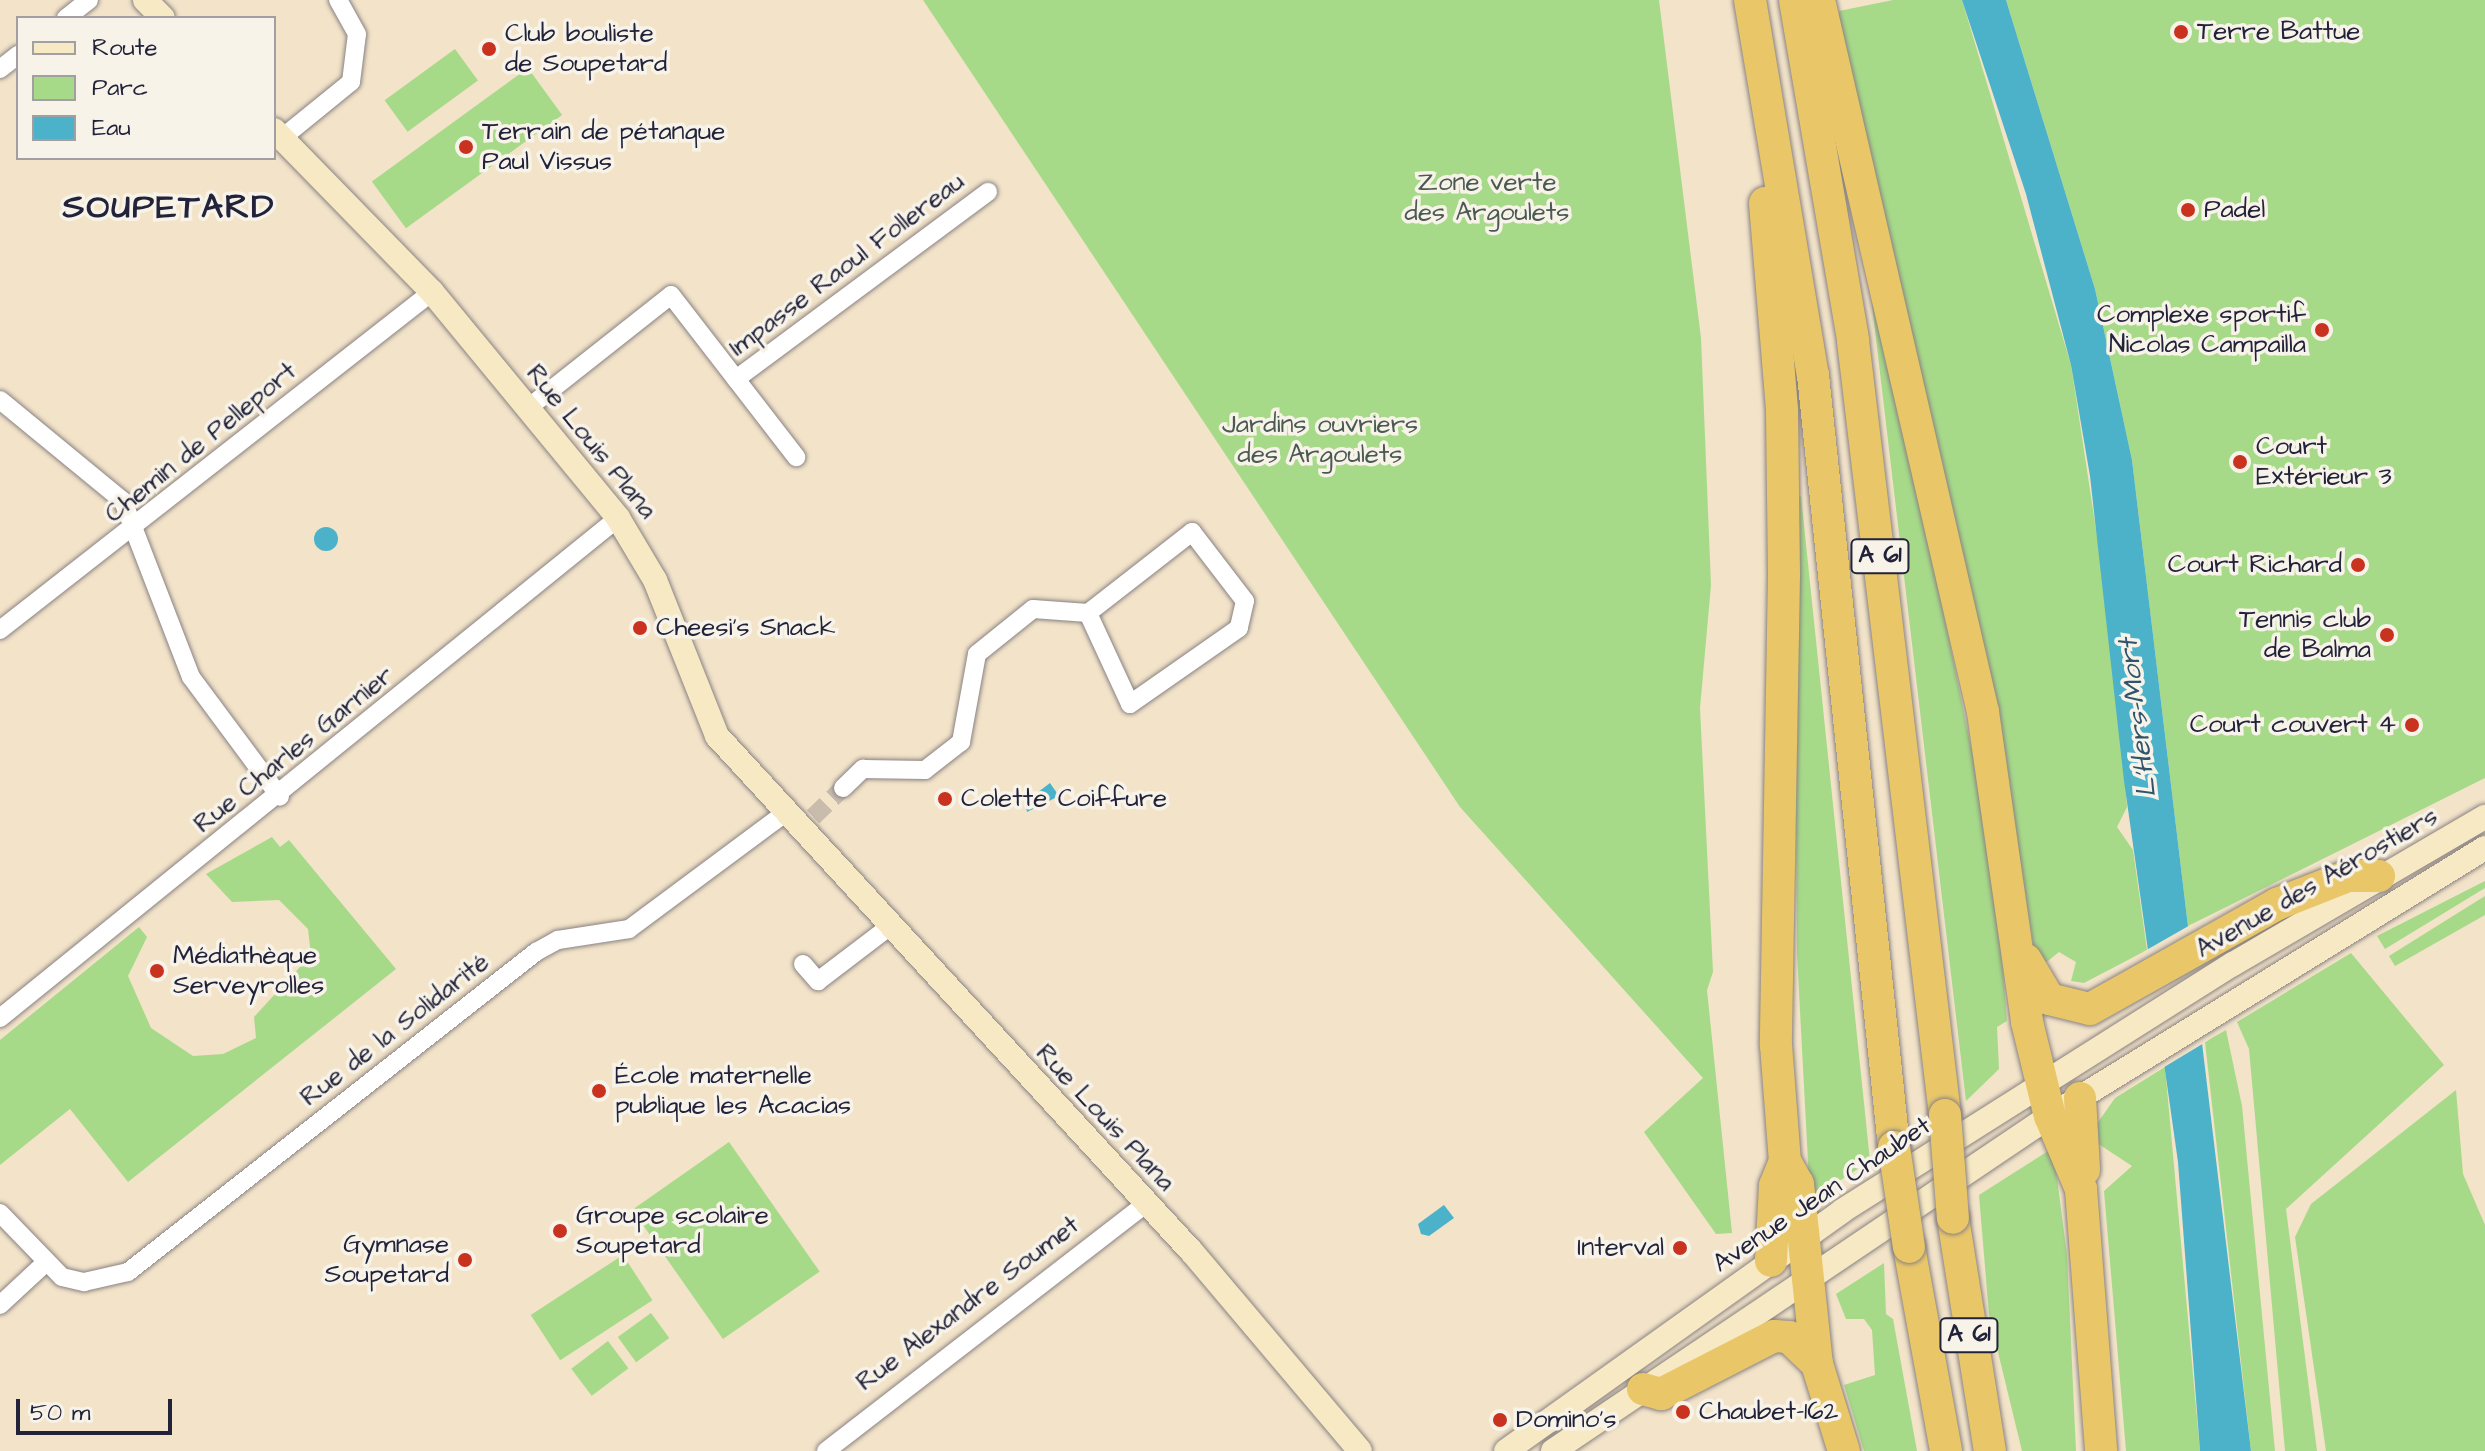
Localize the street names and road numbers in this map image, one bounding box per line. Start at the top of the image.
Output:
street label: Impasse Raoul Follereau [723,166,971,364]
street label: Chemin de Pelleport [99,356,303,530]
street label: Rue Louis Plana [519,359,663,525]
road number: A 61 [1850,536,1910,576]
street label: Rue Charles Garnier [188,660,400,840]
street label: Avenue des Aérostiers [2190,801,2444,965]
street label: Rue de la Solidarité [295,947,495,1113]
street label: Rue Louis Plana [1029,1038,1181,1198]
street label: Avenue Jean Chaubet [1707,1110,1937,1280]
street label: Rue Alexandre Soumet [850,1210,1086,1398]
road number: A 61 [1939,1315,1999,1355]

